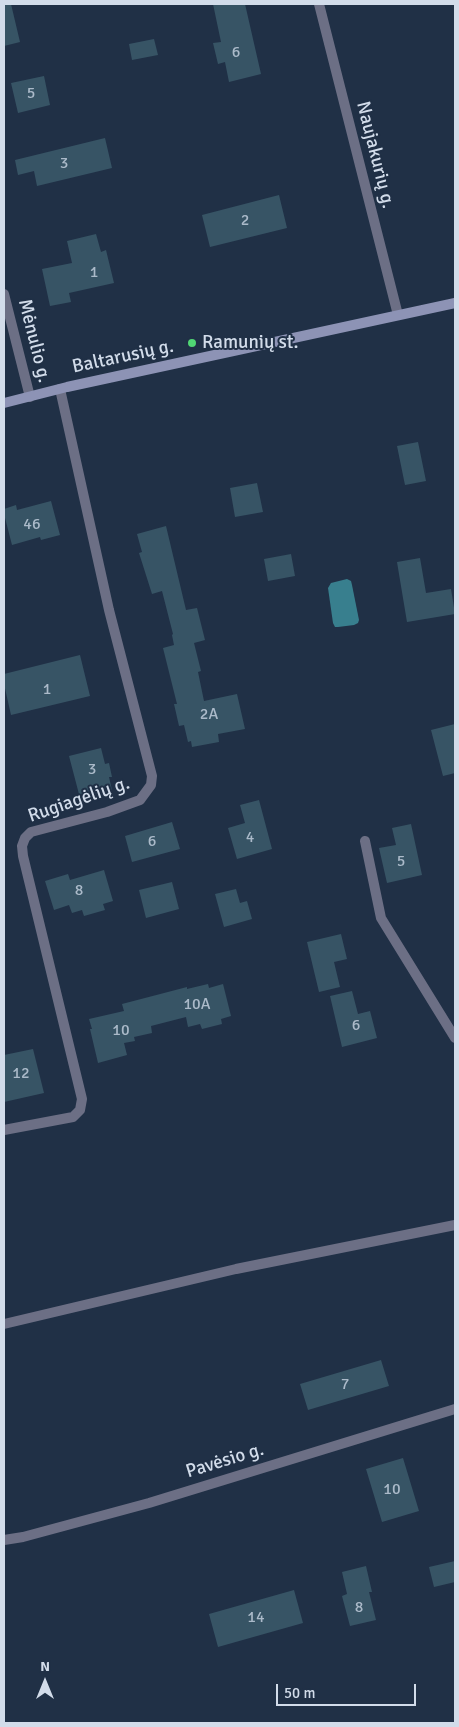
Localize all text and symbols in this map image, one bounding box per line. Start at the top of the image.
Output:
house number: 6 [232,43,240,63]
house number: 5 [27,84,35,104]
street label: Naujakurių g. [351,99,399,211]
house number: 3 [60,154,68,174]
house number: 2 [241,211,249,231]
house number: 1 [90,263,98,283]
street label: Mėnulio g. [13,297,55,385]
place label: Ramunių st. [202,332,298,354]
street label: Baltarusių g. [70,335,176,379]
marker: Ramunių st. [186,337,198,349]
house number: 46 [23,515,41,535]
house number: 1 [43,680,51,700]
house number: 2A [200,705,218,725]
house number: 3 [88,760,96,780]
street label: Rugiagėlių g. [25,772,133,828]
house number: 4 [246,828,254,848]
house number: 6 [148,832,156,852]
house number: 5 [397,852,405,872]
house number: 8 [75,881,83,901]
house number: 10A [183,995,211,1015]
house number: 6 [352,1016,360,1036]
house number: 10 [112,1021,130,1041]
house number: 12 [12,1064,30,1084]
house number: 7 [341,1375,349,1395]
street label: Pavėsio g. [183,1438,267,1484]
house number: 10 [383,1480,401,1500]
house number: 8 [355,1598,363,1618]
house number: 14 [247,1608,265,1628]
north arrow [20,1657,70,1707]
text: N [40,1658,50,1675]
scale bar [279,1674,419,1706]
text: 50 m [284,1684,315,1702]

